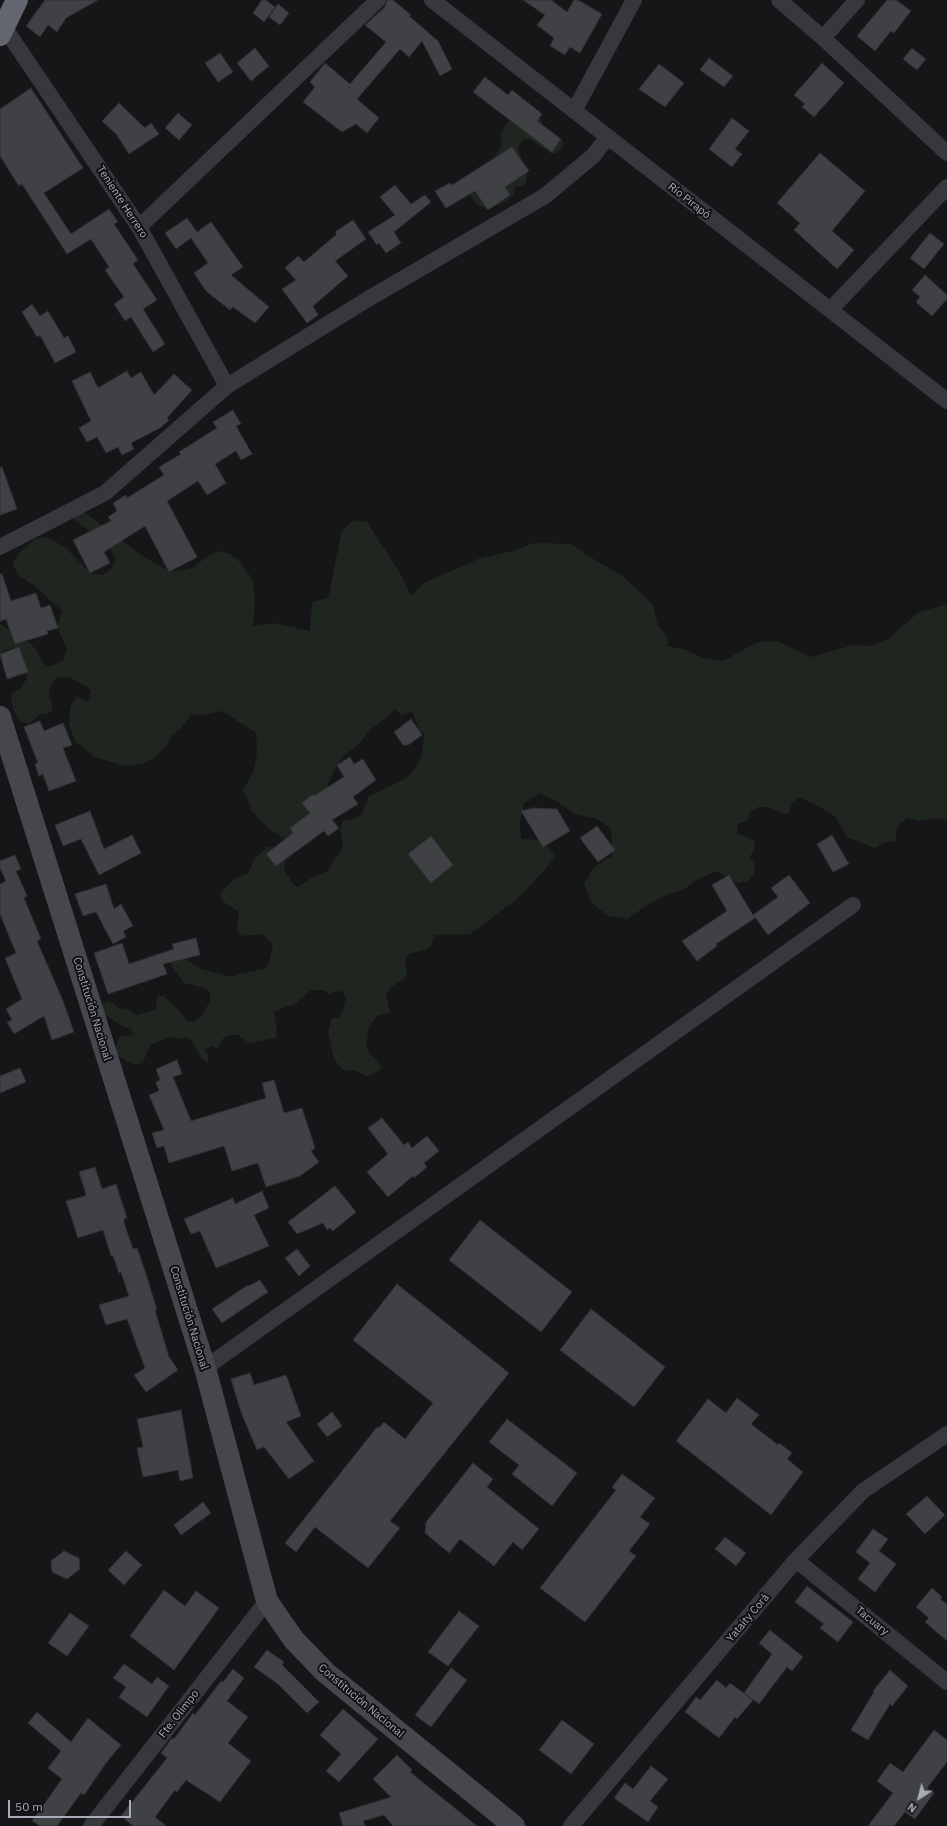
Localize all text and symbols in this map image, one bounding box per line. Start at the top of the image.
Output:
street label: Teniente Herrero [94,163,150,241]
street label: Río Pirapó [665,180,713,222]
street label: Constitución Nacional [70,956,114,1062]
street label: Constitución Nacional [167,1265,211,1371]
street label: Yataity Corá [724,1591,772,1645]
street label: Tacuary [853,1604,891,1638]
street label: Constitución Nacional [315,1661,407,1741]
street label: Fte. Olimpo [156,1687,202,1741]
north arrow [899,1778,939,1818]
scale bar [10,1792,133,1818]
text: 50 m [15,1799,43,1814]
text: N [905,1800,919,1816]

